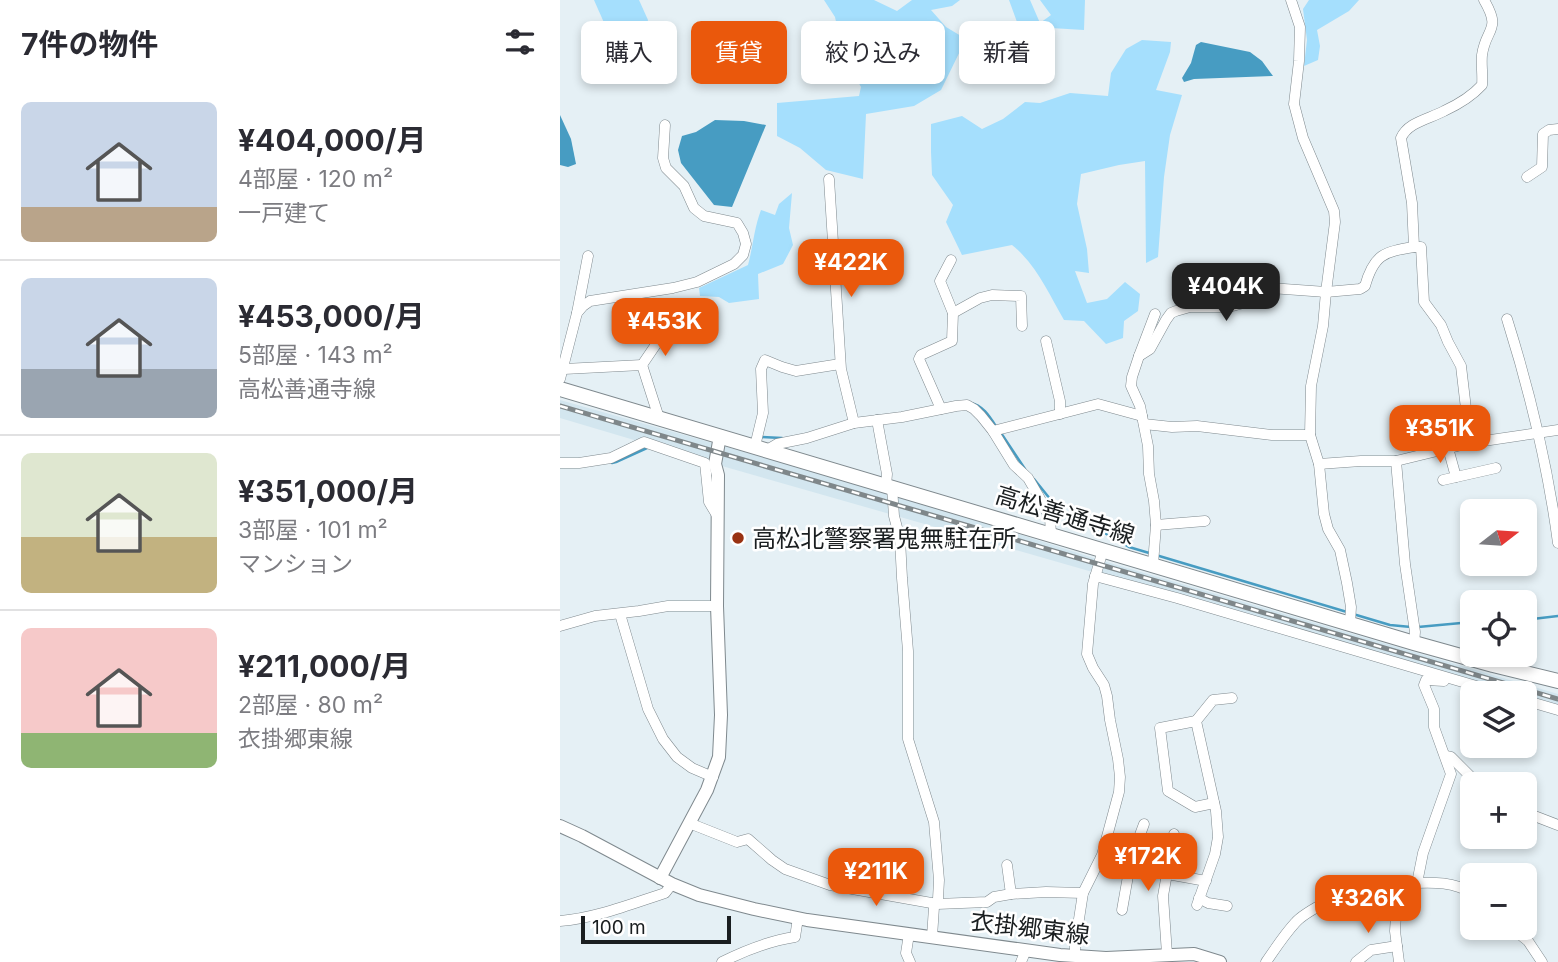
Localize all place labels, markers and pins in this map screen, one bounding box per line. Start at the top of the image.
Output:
pin: ¥422K [802,240,900,299]
pin: ¥404K [1177,264,1275,323]
pin: ¥453K [616,298,714,358]
pin: ¥351K [1391,406,1489,465]
place label: 高松北警察署鬼無駐在所 [752,524,1016,553]
marker: 高松北警察署鬼無駐在所 [730,530,746,546]
pin: ¥172K [1099,834,1197,893]
pin: ¥211K [827,848,925,908]
pin: ¥326K [1319,876,1417,935]

